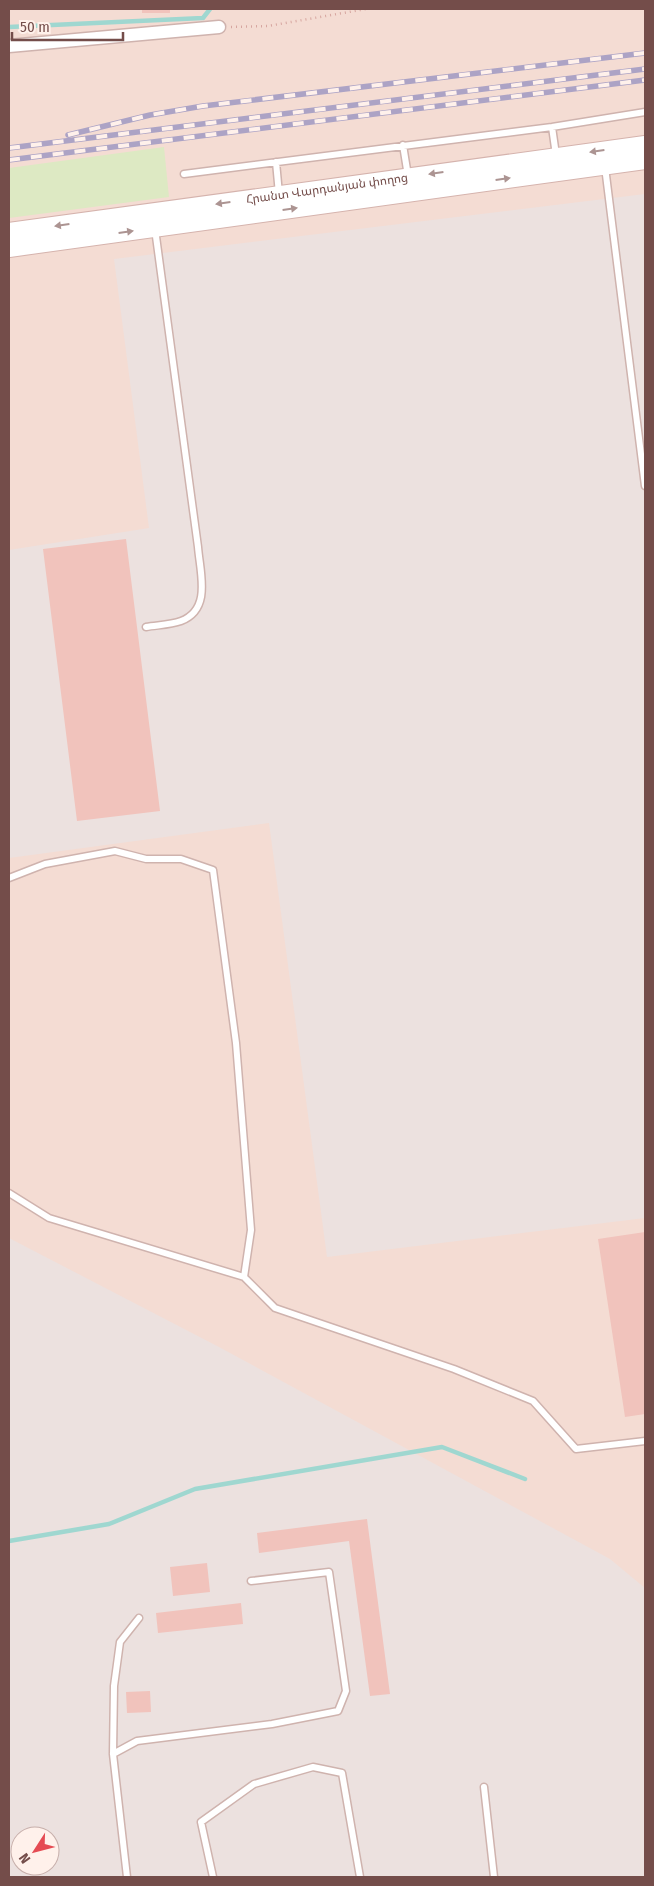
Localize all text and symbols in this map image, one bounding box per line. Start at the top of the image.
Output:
scale bar [12,10,124,42]
text: 50 m [20,18,50,36]
one-way arrow [589,147,605,155]
one-way arrow [428,169,444,177]
street label: Հրանտ Վարդանյան փողոց [245,170,409,207]
one-way arrow [495,175,511,183]
one-way arrow [215,199,231,207]
one-way arrow [282,205,298,213]
one-way arrow [54,221,70,229]
one-way arrow [119,227,135,235]
north arrow [10,1826,60,1876]
text: N [16,1850,34,1867]

